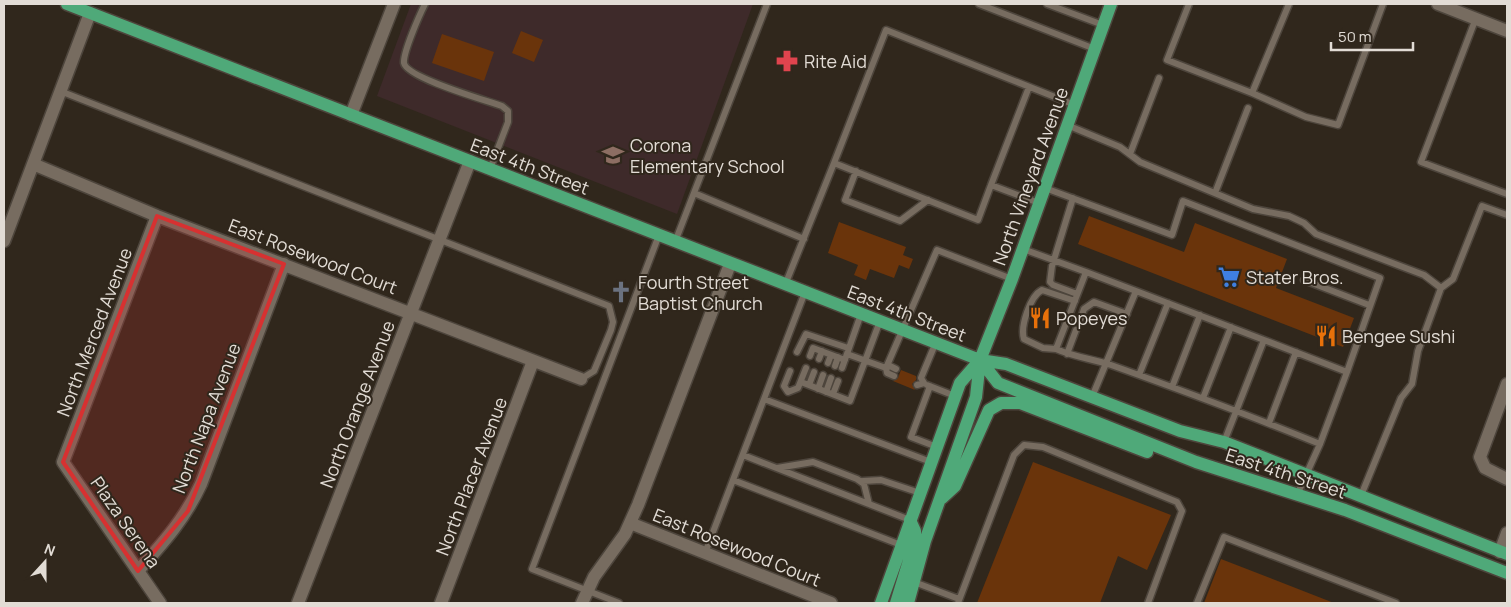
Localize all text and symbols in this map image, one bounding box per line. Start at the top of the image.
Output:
scale bar [1331,20,1414,52]
text: 50 m [1338,26,1372,47]
pharmacy icon: Rite Aid [774,48,800,74]
place label: Rite Aid [804,49,867,73]
street label: North Vineyard Avenue [987,84,1073,268]
street label: East 4th Street [467,132,593,200]
place label: Corona Elementary School [630,133,785,178]
school or university icon: Corona Elementary School [600,142,626,168]
street label: East Rosewood Court [225,213,401,299]
street label: North Merced Avenue [51,244,137,420]
supermarket icon: Stater Bros. [1216,264,1242,290]
place label: Stater Bros. [1246,265,1344,289]
place label: Fourth Street Baptist Church [638,270,763,315]
church icon: Fourth Street Baptist Church [608,279,634,305]
street label: East 4th Street [844,279,970,347]
restaurant icon: Popeyes [1027,305,1053,331]
place label: Popeyes [1056,306,1128,330]
street label: North Orange Avenue [314,317,400,491]
restaurant icon: Bengee Sushi [1313,323,1339,349]
place label: Bengee Sushi [1342,324,1455,348]
street label: North Napa Avenue [166,339,246,497]
street label: North Placer Avenue [430,393,512,559]
street label: East 4th Street [1223,442,1349,504]
street label: Plaza Serena [86,471,166,573]
street label: East Rosewood Court [650,502,824,592]
north arrow [20,537,70,587]
text: N [42,539,58,560]

